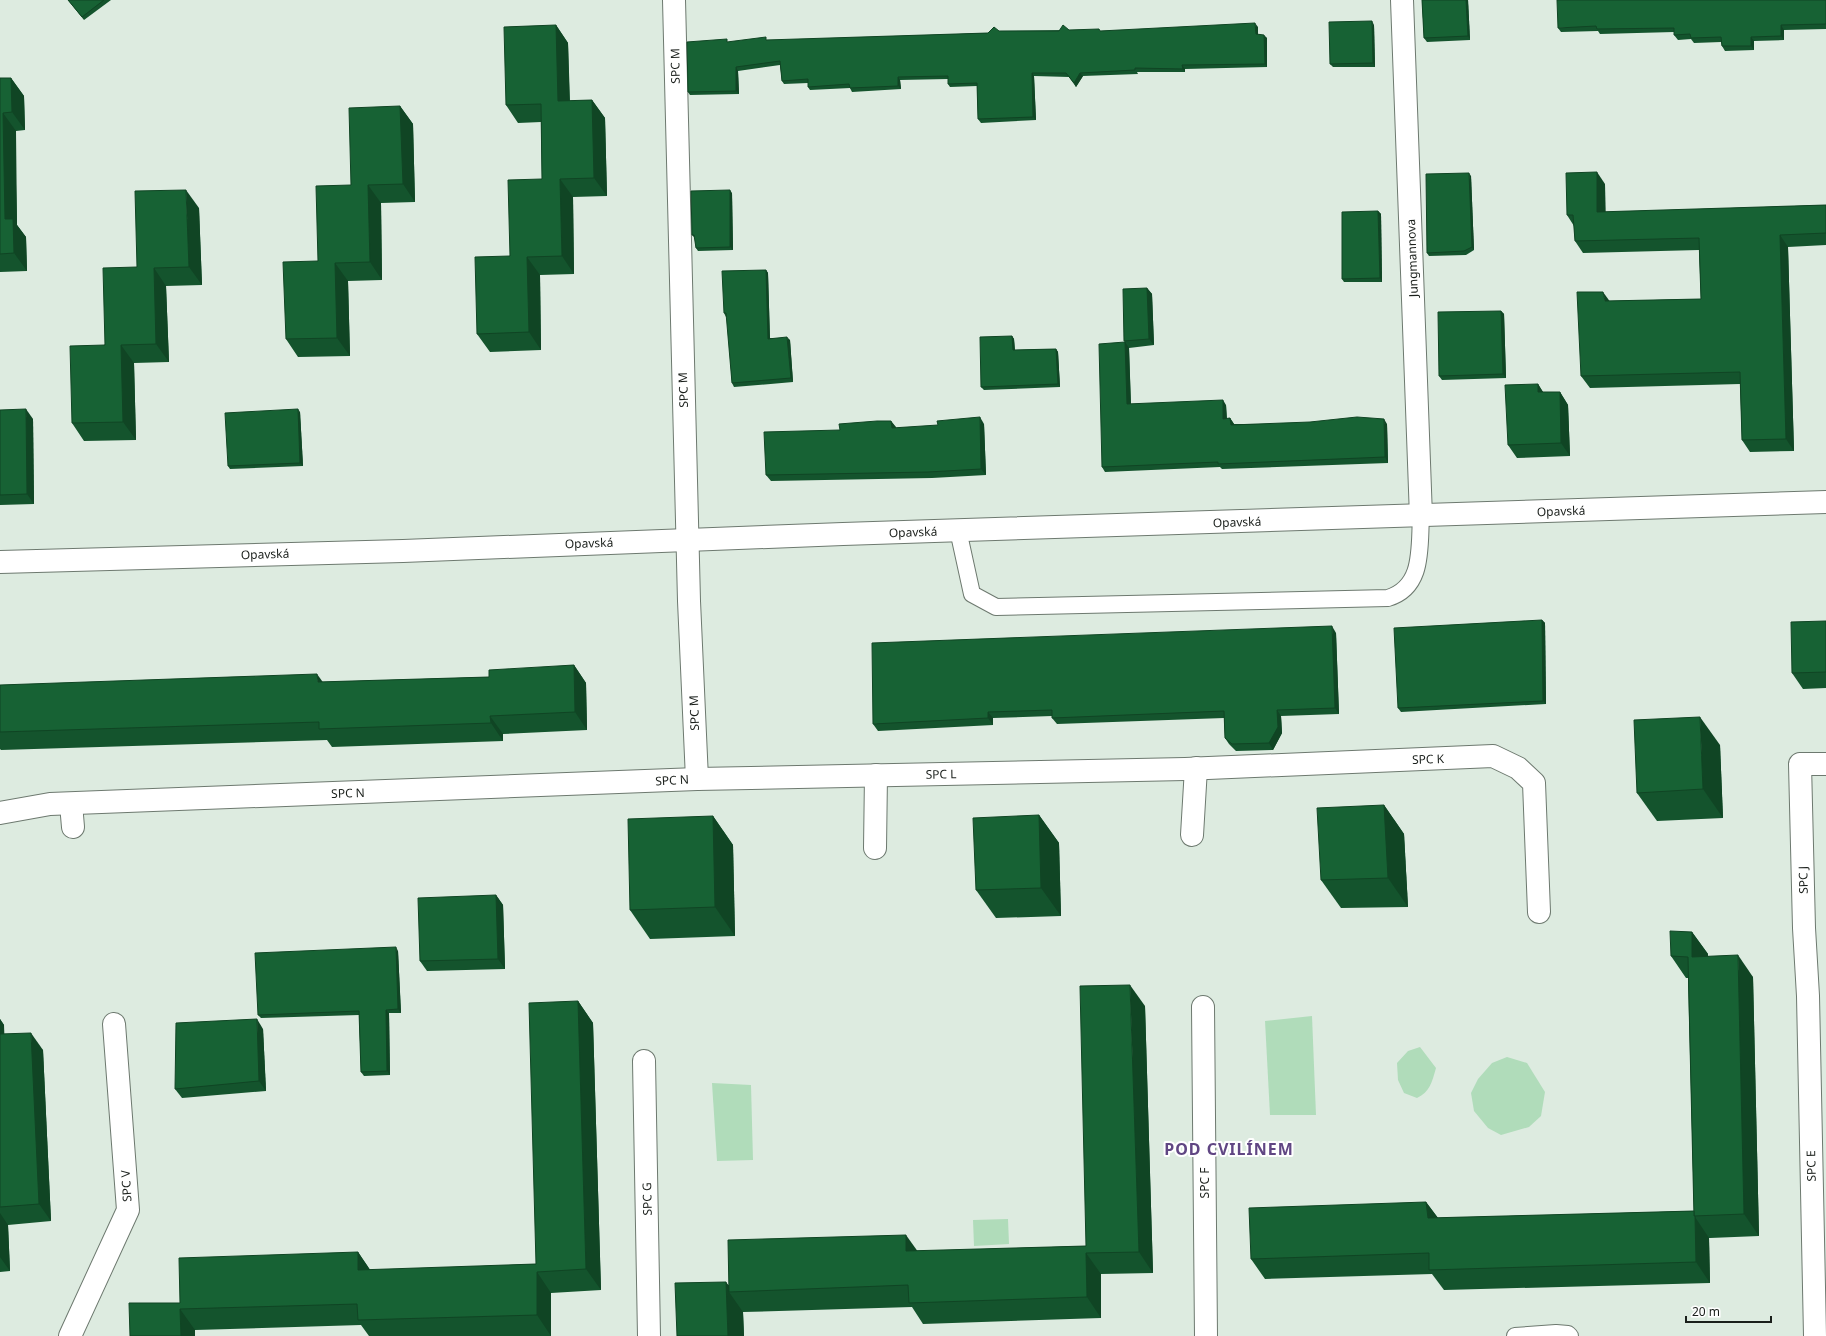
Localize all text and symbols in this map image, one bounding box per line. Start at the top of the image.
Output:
street label: SPC M [666,48,684,84]
street label: Jungmannova [1402,219,1422,298]
street label: SPC M [674,372,692,408]
street label: Opavská [1536,502,1586,520]
street label: Opavská [1212,513,1262,531]
street label: Opavská [888,523,938,541]
street label: Opavská [564,534,614,552]
street label: Opavská [240,545,290,563]
street label: SPC M [685,695,703,731]
street label: SPC K [1412,750,1445,768]
street label: SPC L [925,765,957,783]
street label: SPC N [655,771,689,789]
street label: SPC N [331,784,365,802]
street label: SPC J [1794,866,1812,894]
district label: POD CVILÍNEM [1164,1138,1294,1160]
street label: SPC E [1802,1150,1820,1182]
street label: SPC F [1196,1168,1213,1198]
street label: SPC V [116,1169,136,1202]
street label: SPC G [638,1182,656,1216]
scale bar [1686,1298,1771,1324]
text: 20 m [1692,1303,1720,1320]

